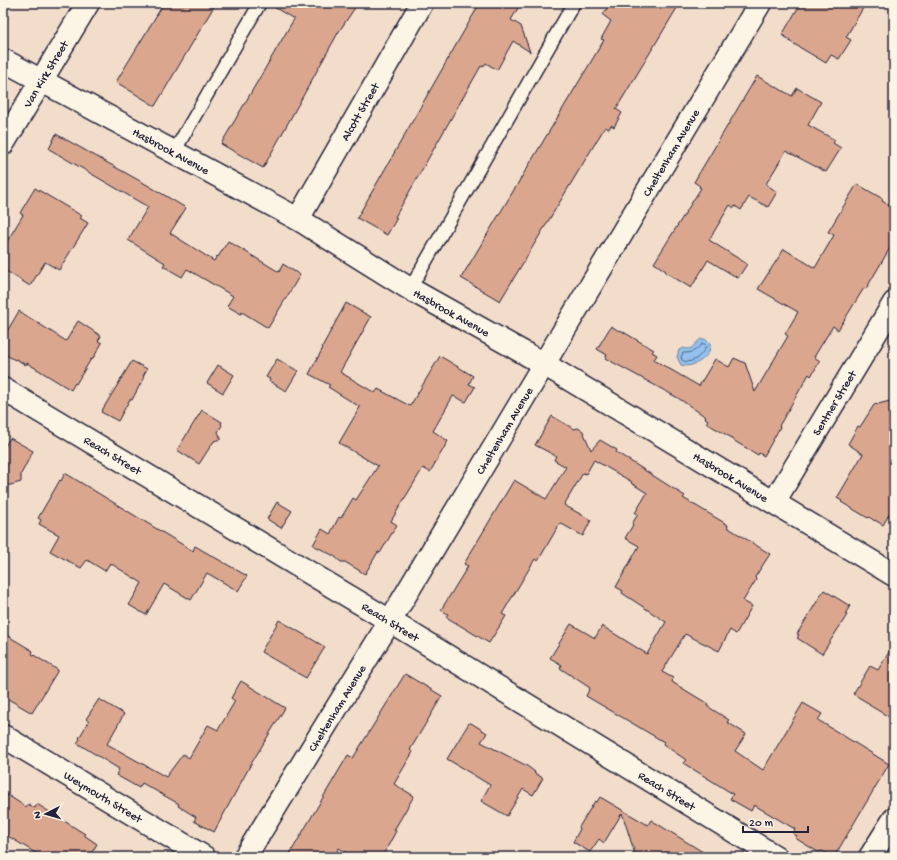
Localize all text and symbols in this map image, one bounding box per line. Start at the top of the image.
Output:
street label: Van Kirk Street [21,38,73,112]
street label: Alcott Street [339,80,384,144]
street label: Cheltenham Avenue [641,107,704,200]
street label: Hasbrook Avenue [129,126,212,179]
street label: Hasbrook Avenue [410,287,492,341]
street label: Sentner Street [811,368,861,439]
street label: Cheltenham Avenue [474,385,538,478]
street label: Reach Street [80,434,144,480]
street label: Hasbrook Avenue [690,450,771,507]
street label: Reach Street [358,601,422,647]
street label: Cheltenham Avenue [306,662,371,755]
street label: Weymouth Street [60,769,145,828]
street label: Reach Street [635,769,698,816]
north arrow [26,794,66,834]
scale bar [743,808,808,834]
text: N [32,811,44,819]
text: 20 m [749,817,774,831]

